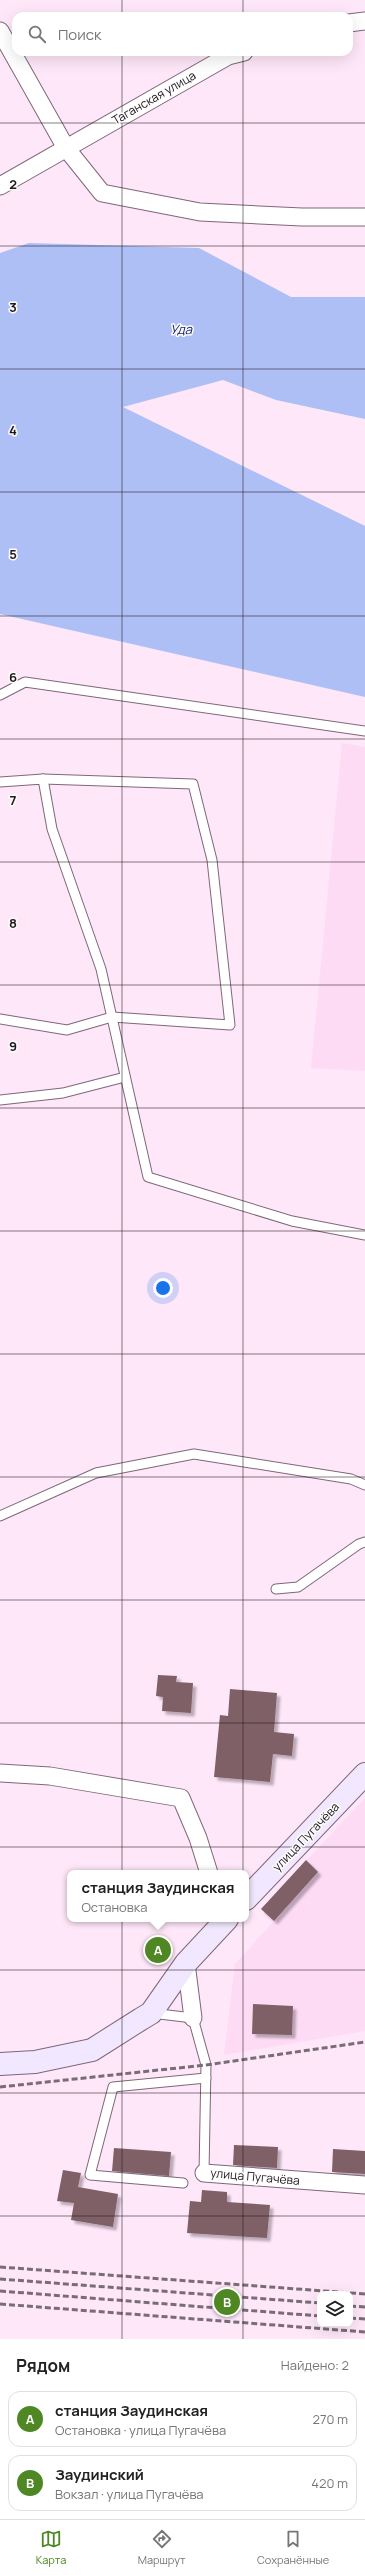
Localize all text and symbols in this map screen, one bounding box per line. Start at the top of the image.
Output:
search box [12,12,353,56]
icon: search [26,23,48,45]
text: Поиск [58,24,102,45]
street label: Таганская улица [109,67,199,128]
text: 2 [9,175,17,193]
text: 3 [9,298,17,316]
water label: Уда [170,320,193,338]
text: 4 [9,421,17,439]
text: 5 [9,545,17,563]
text: 6 [9,668,17,686]
text: 7 [10,791,17,809]
text: 8 [9,914,17,932]
text: 9 [9,1037,17,1055]
your location [153,1278,173,1298]
street label: улица Пугачёва [268,1799,343,1875]
popup [67,1870,249,1922]
text: станция Заудинская [81,1877,235,1898]
text: Остановка [81,1898,147,1916]
pin: A [145,1935,171,1965]
street label: улица Пугачёва [210,2164,300,2189]
pin: B [214,2287,240,2317]
map controls [317,2291,353,2327]
button: layers [317,2291,353,2327]
text: Рядом [16,2354,70,2377]
text: Найдено: 2 [281,2356,349,2374]
text: станция Заудинская [55,2400,208,2421]
text: A [26,2410,34,2428]
text: 270 m [313,2410,348,2428]
text: Остановка · улица Пугачёва [55,2421,226,2439]
text: Заудинский [55,2464,144,2485]
text: B [26,2474,34,2492]
text: 420 m [311,2474,348,2492]
text: Вокзал · улица Пугачёва [55,2485,204,2503]
tab: Карта [36,2528,66,2567]
tab: Маршрут [138,2528,186,2567]
tab: Сохранённые [257,2528,329,2567]

